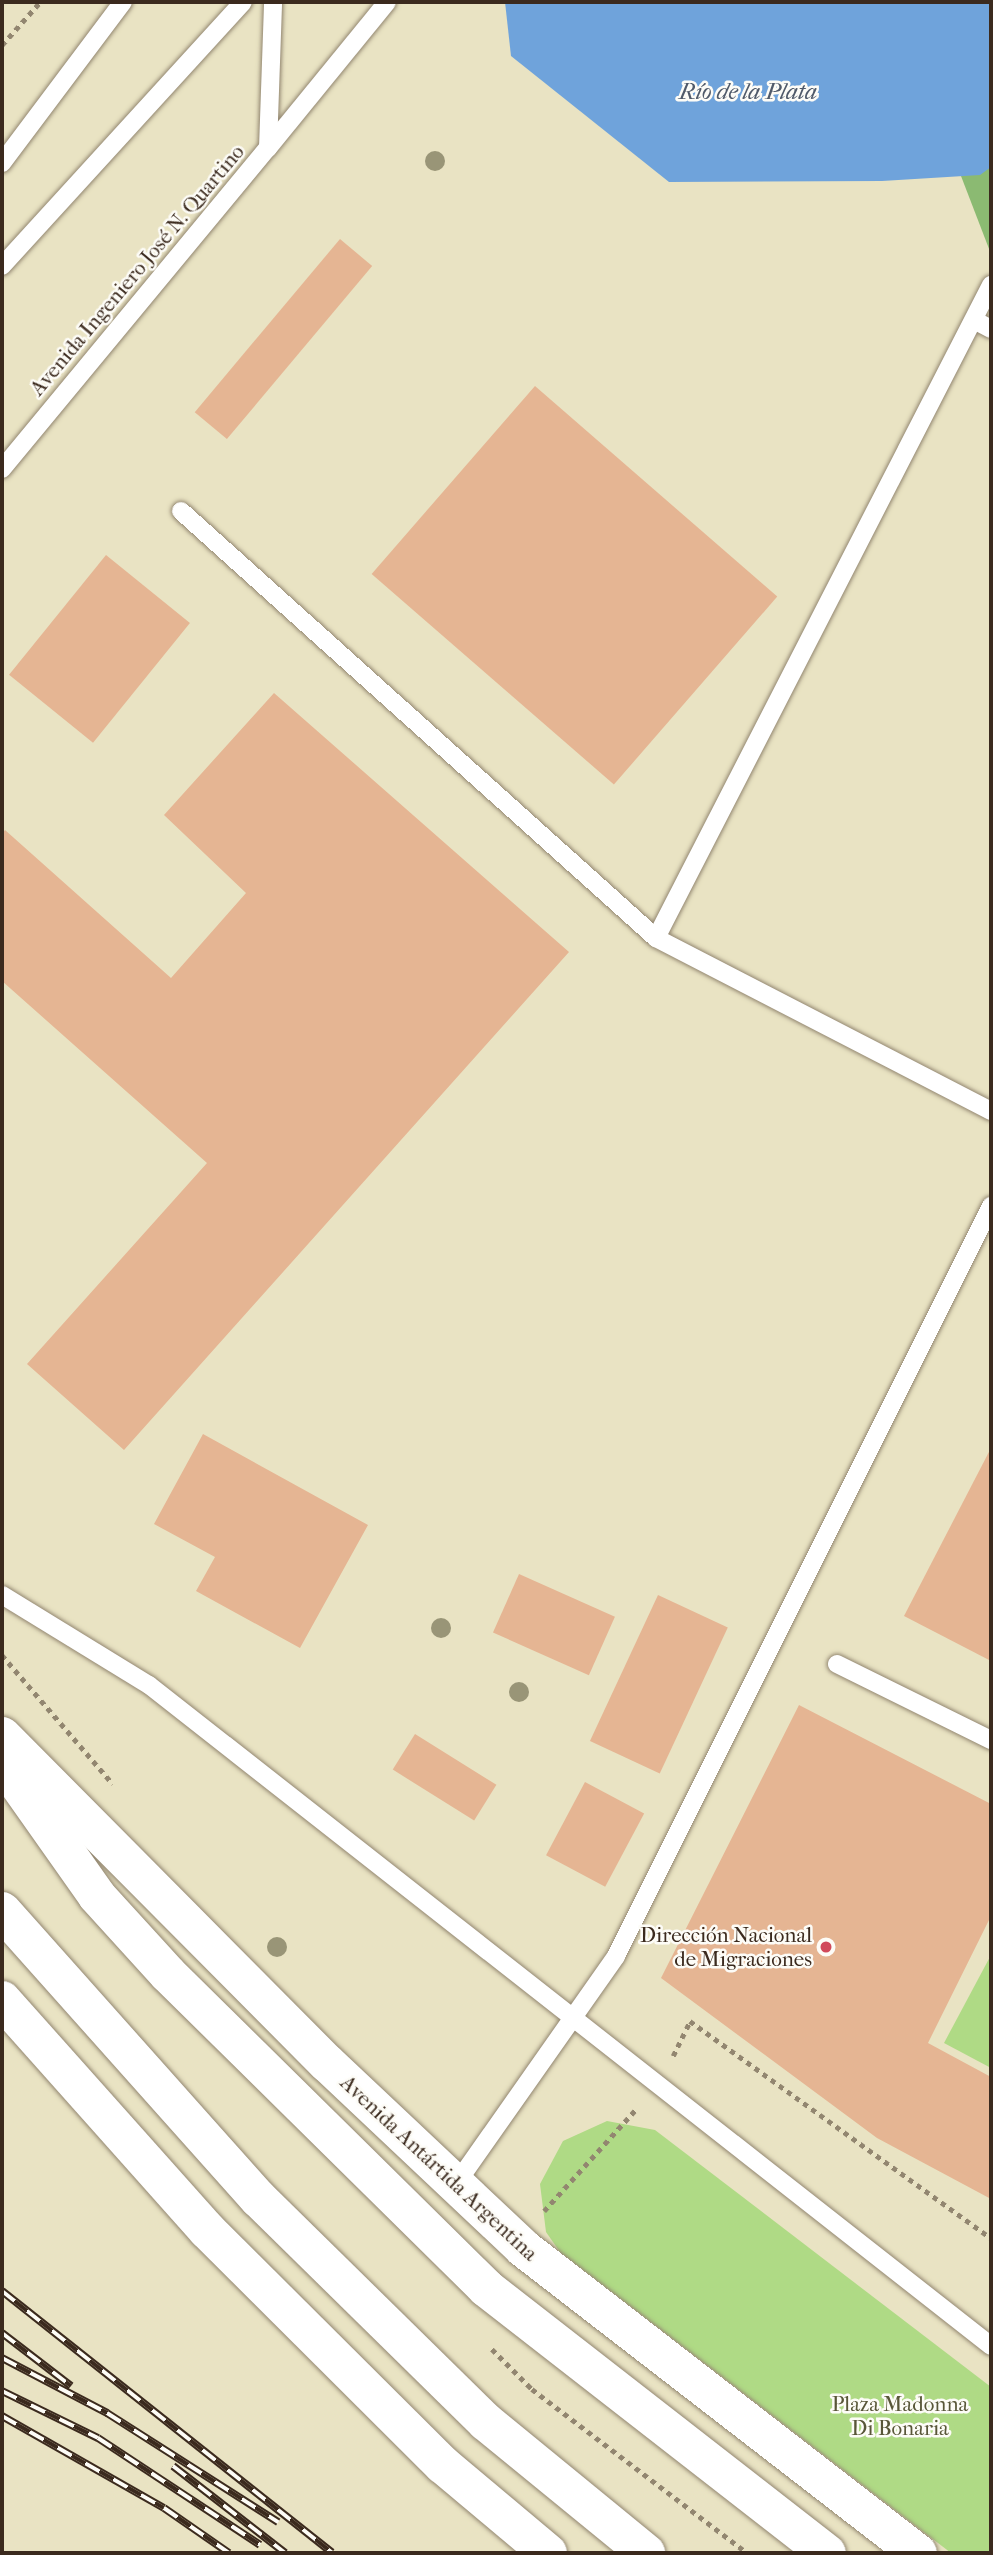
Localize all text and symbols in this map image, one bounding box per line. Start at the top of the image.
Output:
water label: Río de la Plata [679,78,817,106]
street label: Avenida Ingeniero José N. Quartino [24,139,250,401]
place label: Dirección Nacional de Migraciones [640,1922,812,1972]
marker: Dirección Nacional de Migraciones [818,1939,834,1955]
street label: Avenida Antártida Argentina [335,2070,543,2266]
park label: Plaza Madonna Di Bonaria [832,2391,968,2441]

